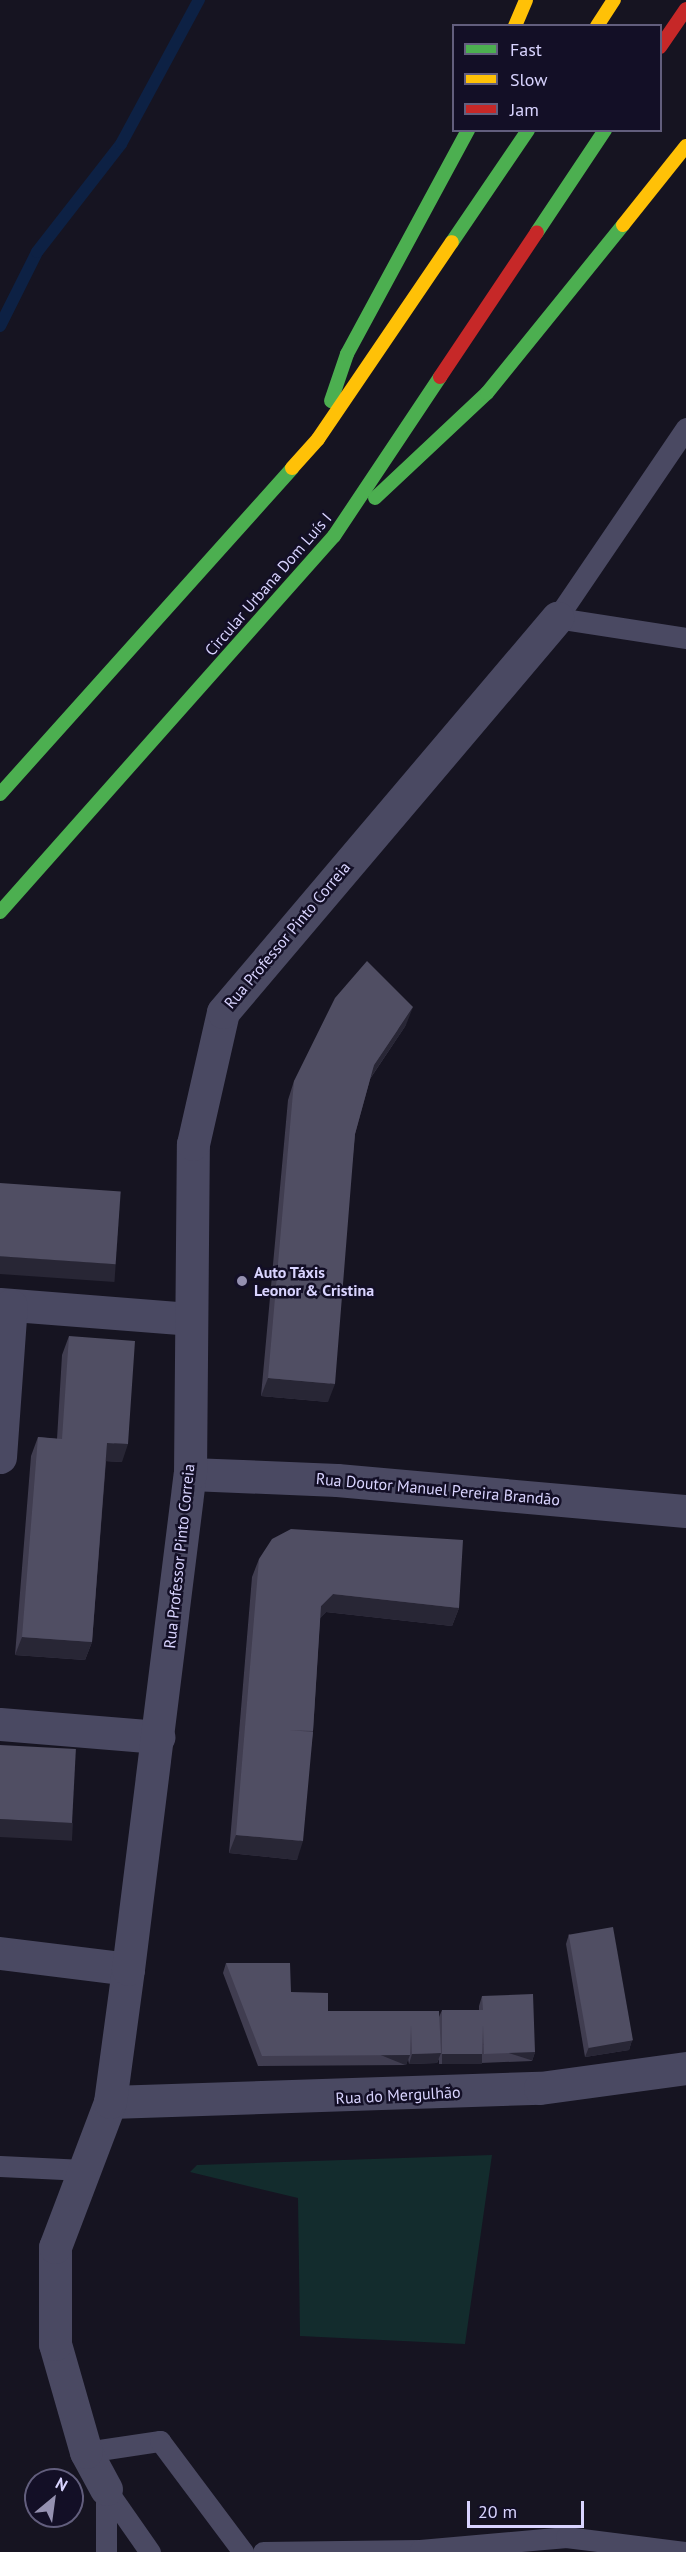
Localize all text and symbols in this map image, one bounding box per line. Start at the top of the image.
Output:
legend [452,24,662,132]
text: Fast [510,38,542,61]
text: Slow [510,68,548,91]
text: Jam [510,98,539,121]
street label: Circular Urbana Dom Luís I [201,509,335,659]
street label: Rua Professor Pinto Correia [220,858,354,1012]
place label: Auto Táxis Leonor & Cristina [254,1262,374,1300]
marker: Auto Táxis Leonor & Cristina [235,1274,249,1288]
street label: Rua Professor Pinto Correia [160,1463,198,1649]
street label: Rua Doutor Manuel Pereira Brandão [315,1469,561,1509]
street label: Rua do Mergulhão [335,2082,461,2108]
north arrow [24,2468,84,2528]
text: N [52,2473,71,2495]
scale bar [470,2489,587,2527]
text: 20 m [478,2500,517,2523]

